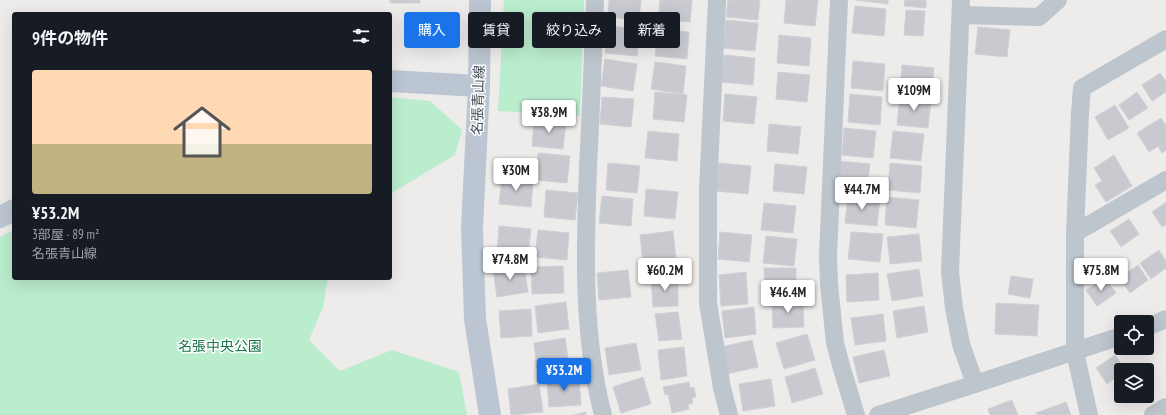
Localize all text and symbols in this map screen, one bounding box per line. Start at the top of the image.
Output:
chip: 購入 [404,12,460,48]
chip: 賃貸 [468,12,524,48]
chip: 絞り込み [532,12,616,48]
chip: 新着 [624,12,680,48]
icon: filters [350,25,372,47]
text: 9件の物件 [32,27,108,49]
street label: 名張青山線 [468,65,488,135]
pin: ¥109M [886,78,942,112]
text: ¥109M [897,82,931,99]
icon: home [166,96,238,168]
pin: ¥38.9M [516,100,582,134]
text: ¥38.9M [531,104,567,121]
pin: ¥30M [492,158,540,192]
text: ¥30M [502,162,530,179]
pin: ¥44.7M [829,177,895,211]
text: ¥44.7M [844,181,880,198]
text: ¥53.2M [32,202,79,224]
text: 3部屋 · 89 m² [32,226,99,243]
text: 名張青山線 [32,245,97,262]
pin: ¥74.8M [477,247,543,281]
text: ¥74.8M [492,251,528,268]
pin: ¥60.2M [632,258,698,292]
pin: ¥75.8M [1068,258,1134,292]
text: ¥60.2M [647,262,683,279]
text: ¥75.8M [1083,262,1119,279]
pin: ¥46.4M [755,280,821,314]
text: ¥46.4M [770,284,806,301]
map controls [1114,315,1154,403]
button: locate [1114,315,1154,355]
park label: 名張中央公園 [178,337,262,355]
pin: ¥53.2M [531,358,597,392]
text: ¥53.2M [546,362,582,379]
button: layers [1114,363,1154,403]

